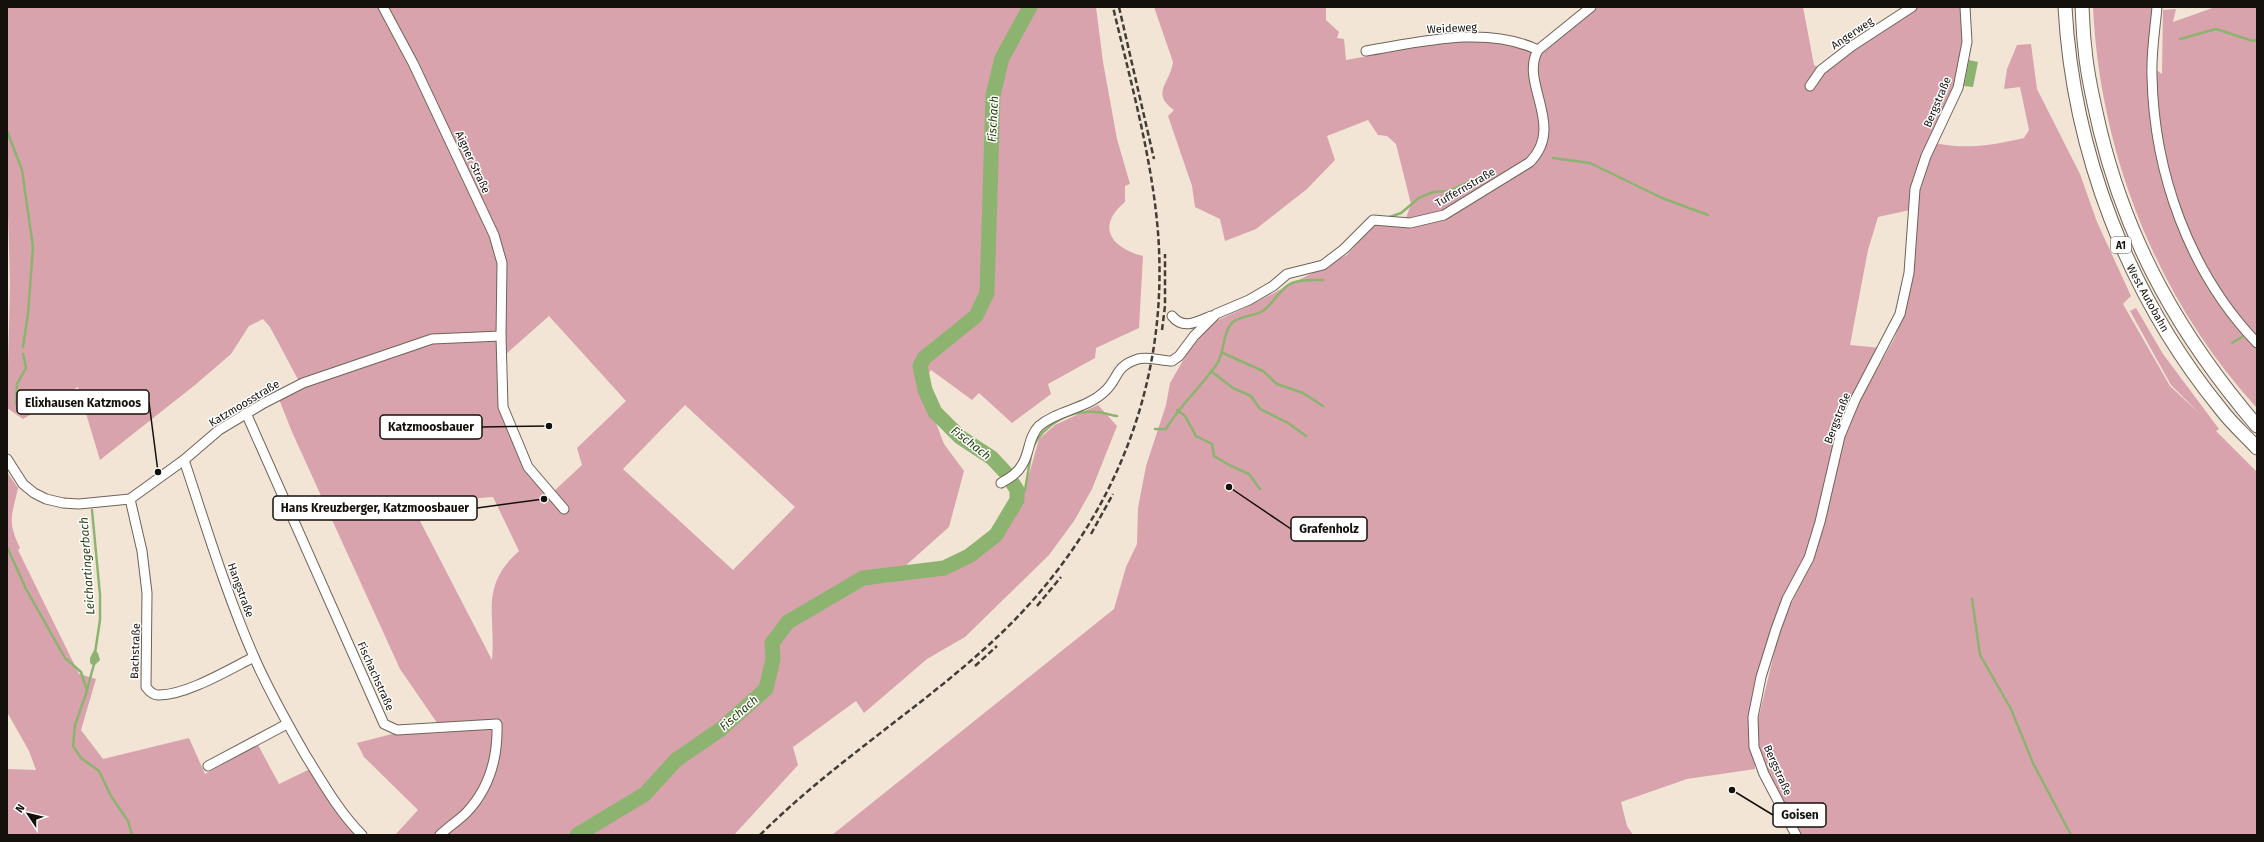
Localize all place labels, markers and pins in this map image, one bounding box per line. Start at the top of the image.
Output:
callout: Elixhausen Katzmoos [17,390,149,414]
callout: Katzmoosbauer [380,415,482,439]
callout: Hans Kreuzberger, Katzmoosbauer [273,496,477,520]
callout: Grafenholz [1291,517,1367,541]
callout: Goisen [1773,803,1826,827]

